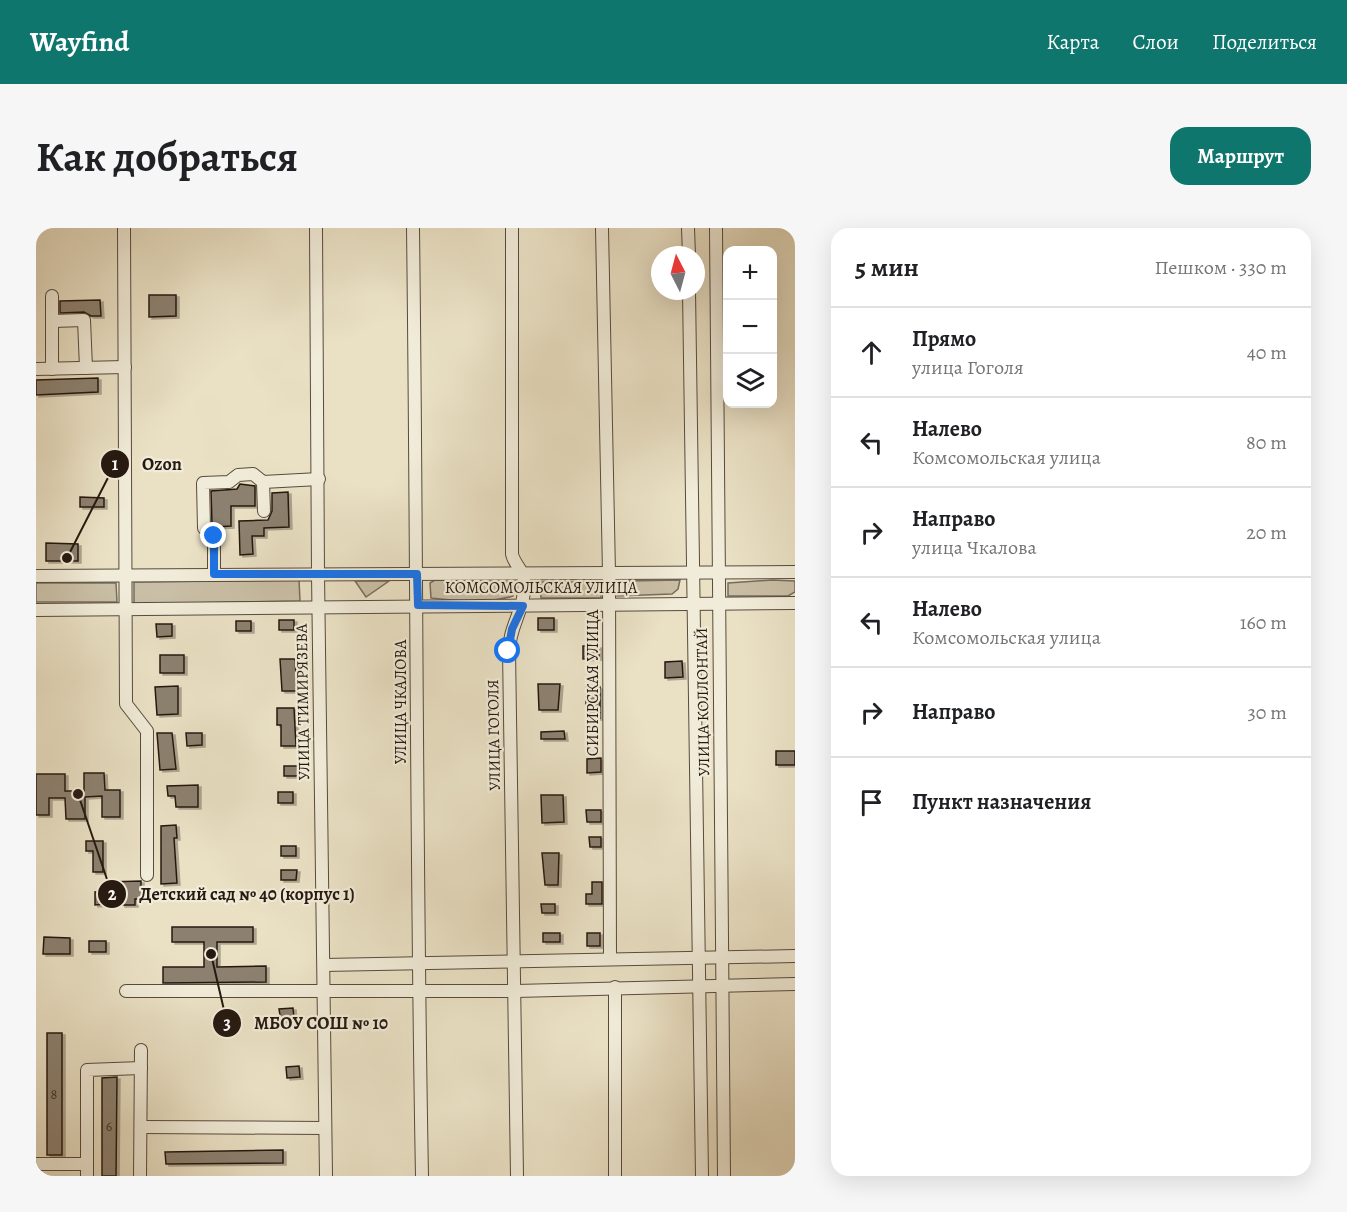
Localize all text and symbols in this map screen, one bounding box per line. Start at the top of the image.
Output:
text: Wayfind [30,23,129,61]
text: Карта [1046,28,1099,56]
text: Слои [1132,28,1179,56]
text: Поделиться [1212,28,1317,56]
button: Маршрут [1170,127,1311,185]
text: Как добраться [36,128,298,185]
north arrow [651,246,705,300]
map controls [723,246,777,408]
button: + [723,246,777,300]
text: 5 мин [855,250,919,285]
text: Пешком · 330 m [1154,254,1287,281]
button: − [723,300,777,354]
text: Прямо [912,324,976,354]
icon: ahead [855,336,888,369]
text: 40 m [1247,339,1287,366]
button: layers [723,354,777,408]
text: улица Гоголя [912,354,1024,381]
text: Налево [912,414,982,444]
icon: left [855,426,888,459]
text: 80 m [1246,429,1287,456]
text: Комсомольская улица [912,444,1101,471]
callout: Ozon [100,446,194,482]
text: 1 [112,452,119,476]
text: Ozon [142,452,182,476]
text: Направо [912,504,995,534]
icon: right [855,516,888,549]
text: 20 m [1246,519,1287,546]
route end [200,522,226,548]
text: улица Чкалова [912,534,1037,561]
street label: КОМСОМОЛЬСКАЯ УЛИЦА [445,577,638,599]
text: Налево [912,594,982,624]
icon: left [855,606,888,639]
street label: СИБИРСКАЯ УЛИЦА [582,609,604,756]
text: 160 m [1240,609,1287,636]
street label: УЛИЦА ТИМИРЯЗЕВА [291,623,315,781]
text: Комсомольская улица [912,624,1101,651]
street label: УЛИЦА КОЛЛОНТАЙ [691,627,715,777]
route start [494,637,520,663]
street label: УЛИЦА ЧКАЛОВА [390,639,412,764]
street label: УЛИЦА ГОГОЛЯ [482,679,506,791]
icon: right [855,696,888,729]
text: Направо [912,697,995,727]
text: 30 m [1247,699,1287,726]
icon: arrive [855,786,888,819]
text: Пункт назначения [912,787,1091,817]
callout: Детский сад № 40 (корпус 1) [97,876,366,912]
text: 2 [108,882,117,906]
text: Детский сад № 40 (корпус 1) [139,882,355,906]
callout: МБОУ СОШ № 10 [212,1005,400,1041]
text: 3 [223,1011,231,1035]
text: МБОУ СОШ № 10 [254,1011,388,1035]
house number: 8 [51,1085,58,1104]
house number: 6 [106,1117,112,1136]

